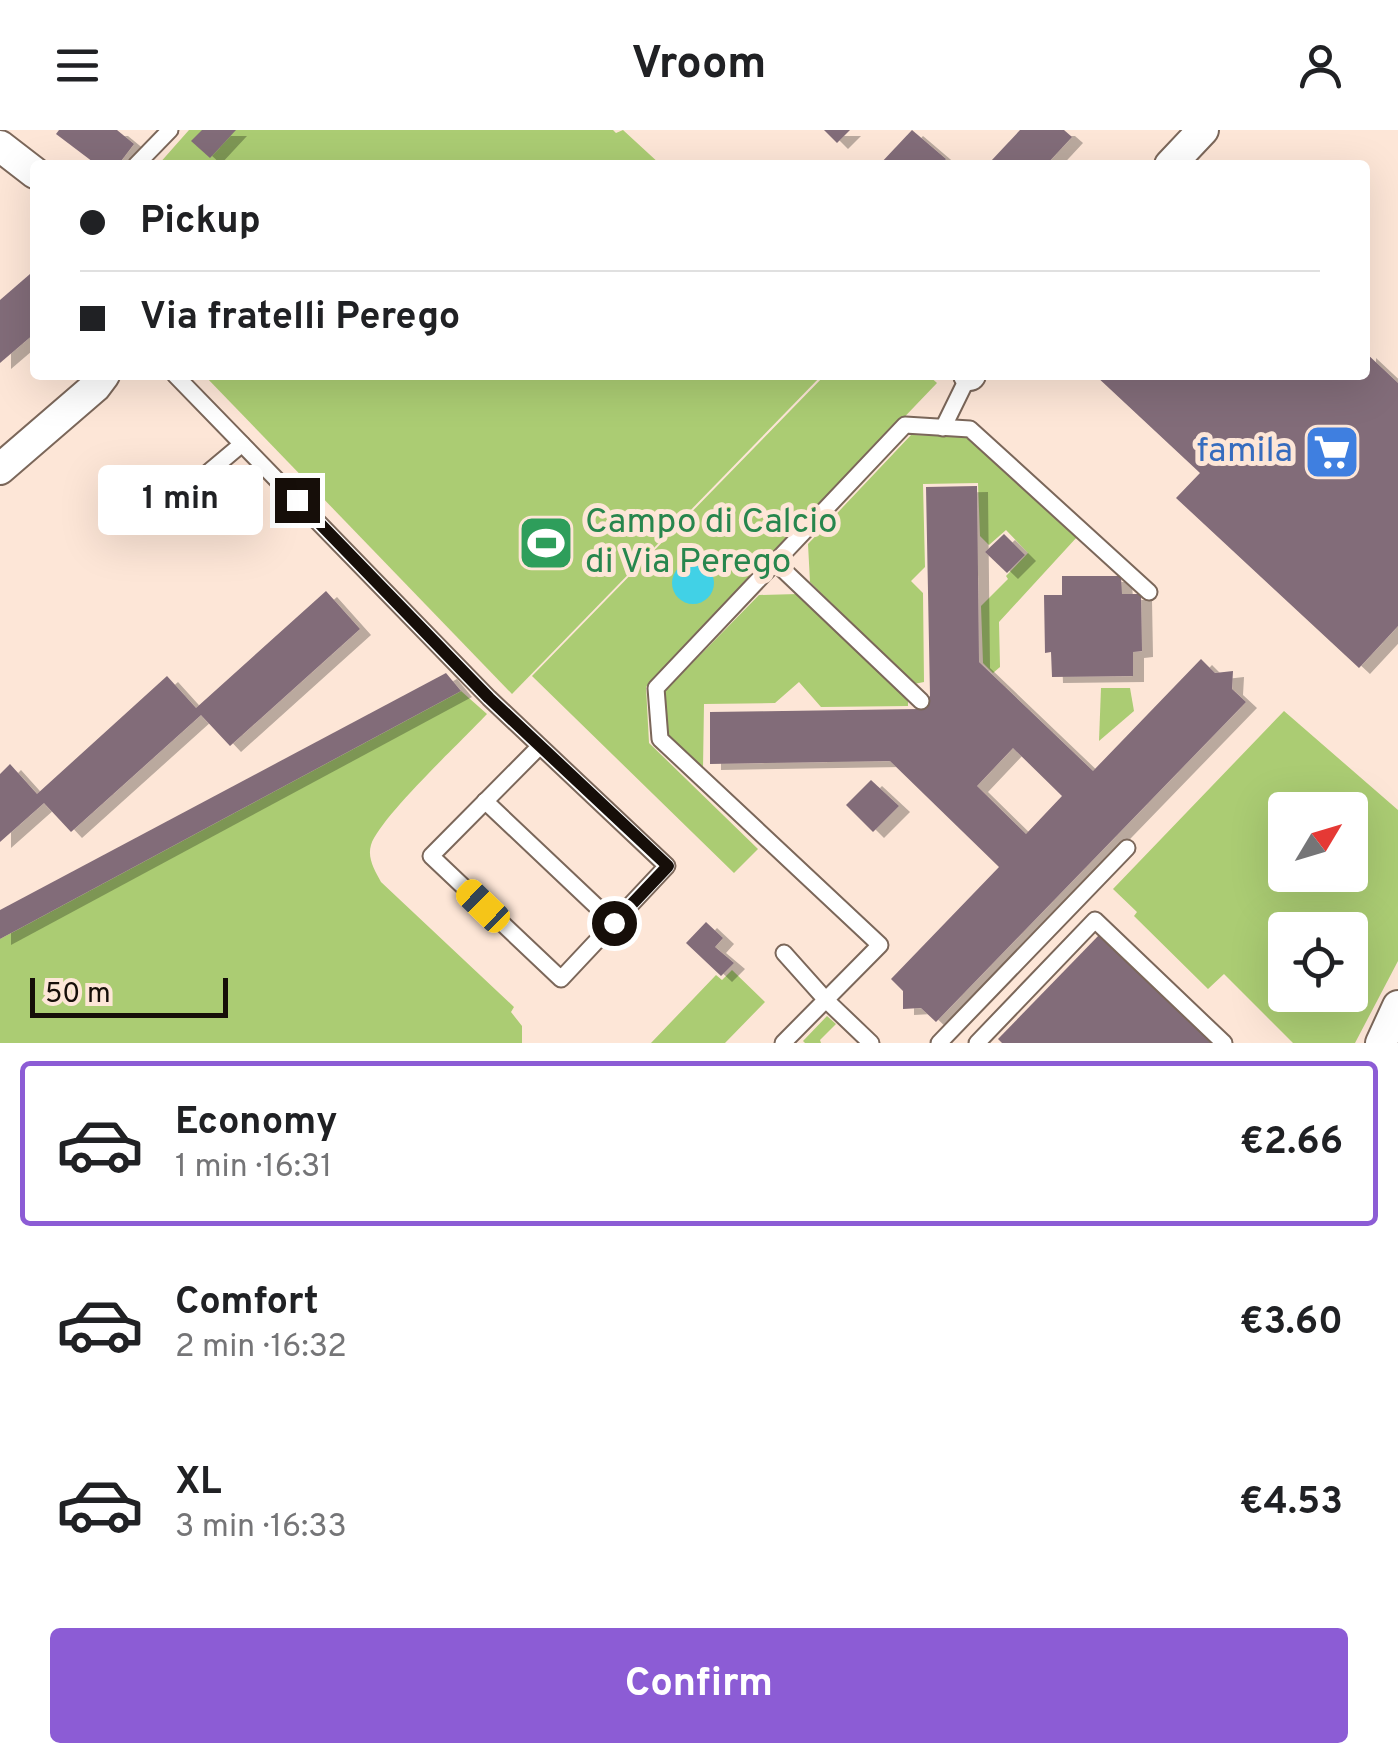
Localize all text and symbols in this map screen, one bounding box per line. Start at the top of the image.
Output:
text: Vroom [631,37,767,94]
icon: menu [50,38,105,93]
icon: person [1293,38,1348,93]
text: Pickup [140,198,261,247]
text: Via fratelli Perego [140,294,460,343]
supermarket icon: famila [1302,422,1362,482]
place label: famila [1196,430,1293,474]
callout: 1 min [97,465,262,535]
route end [275,478,320,523]
text: 1 min [142,480,219,520]
place label: Campo di Calcio di Via Perego [585,501,838,585]
sports icon: Campo di Calcio di Via Perego [516,513,576,573]
north arrow [1268,792,1368,892]
map controls [1268,792,1368,1012]
car [451,874,515,938]
route start [592,901,637,946]
button: locate [1268,912,1368,1012]
scale bar [30,973,228,1018]
text: 50 m [45,977,111,1013]
icon: car [55,1099,145,1189]
text: Economy [175,1099,337,1148]
text: €2.66 [1240,1119,1343,1168]
text: 1 min · 16:31 [175,1148,332,1188]
icon: car [55,1279,145,1369]
text: Comfort [175,1279,319,1328]
text: €3.60 [1239,1299,1343,1348]
text: 2 min · 16:32 [175,1328,347,1368]
icon: car [55,1459,145,1549]
text: XL [175,1459,222,1508]
text: €4.53 [1239,1479,1343,1528]
text: 3 min · 16:33 [175,1508,347,1548]
button: Confirm [50,1628,1348,1743]

